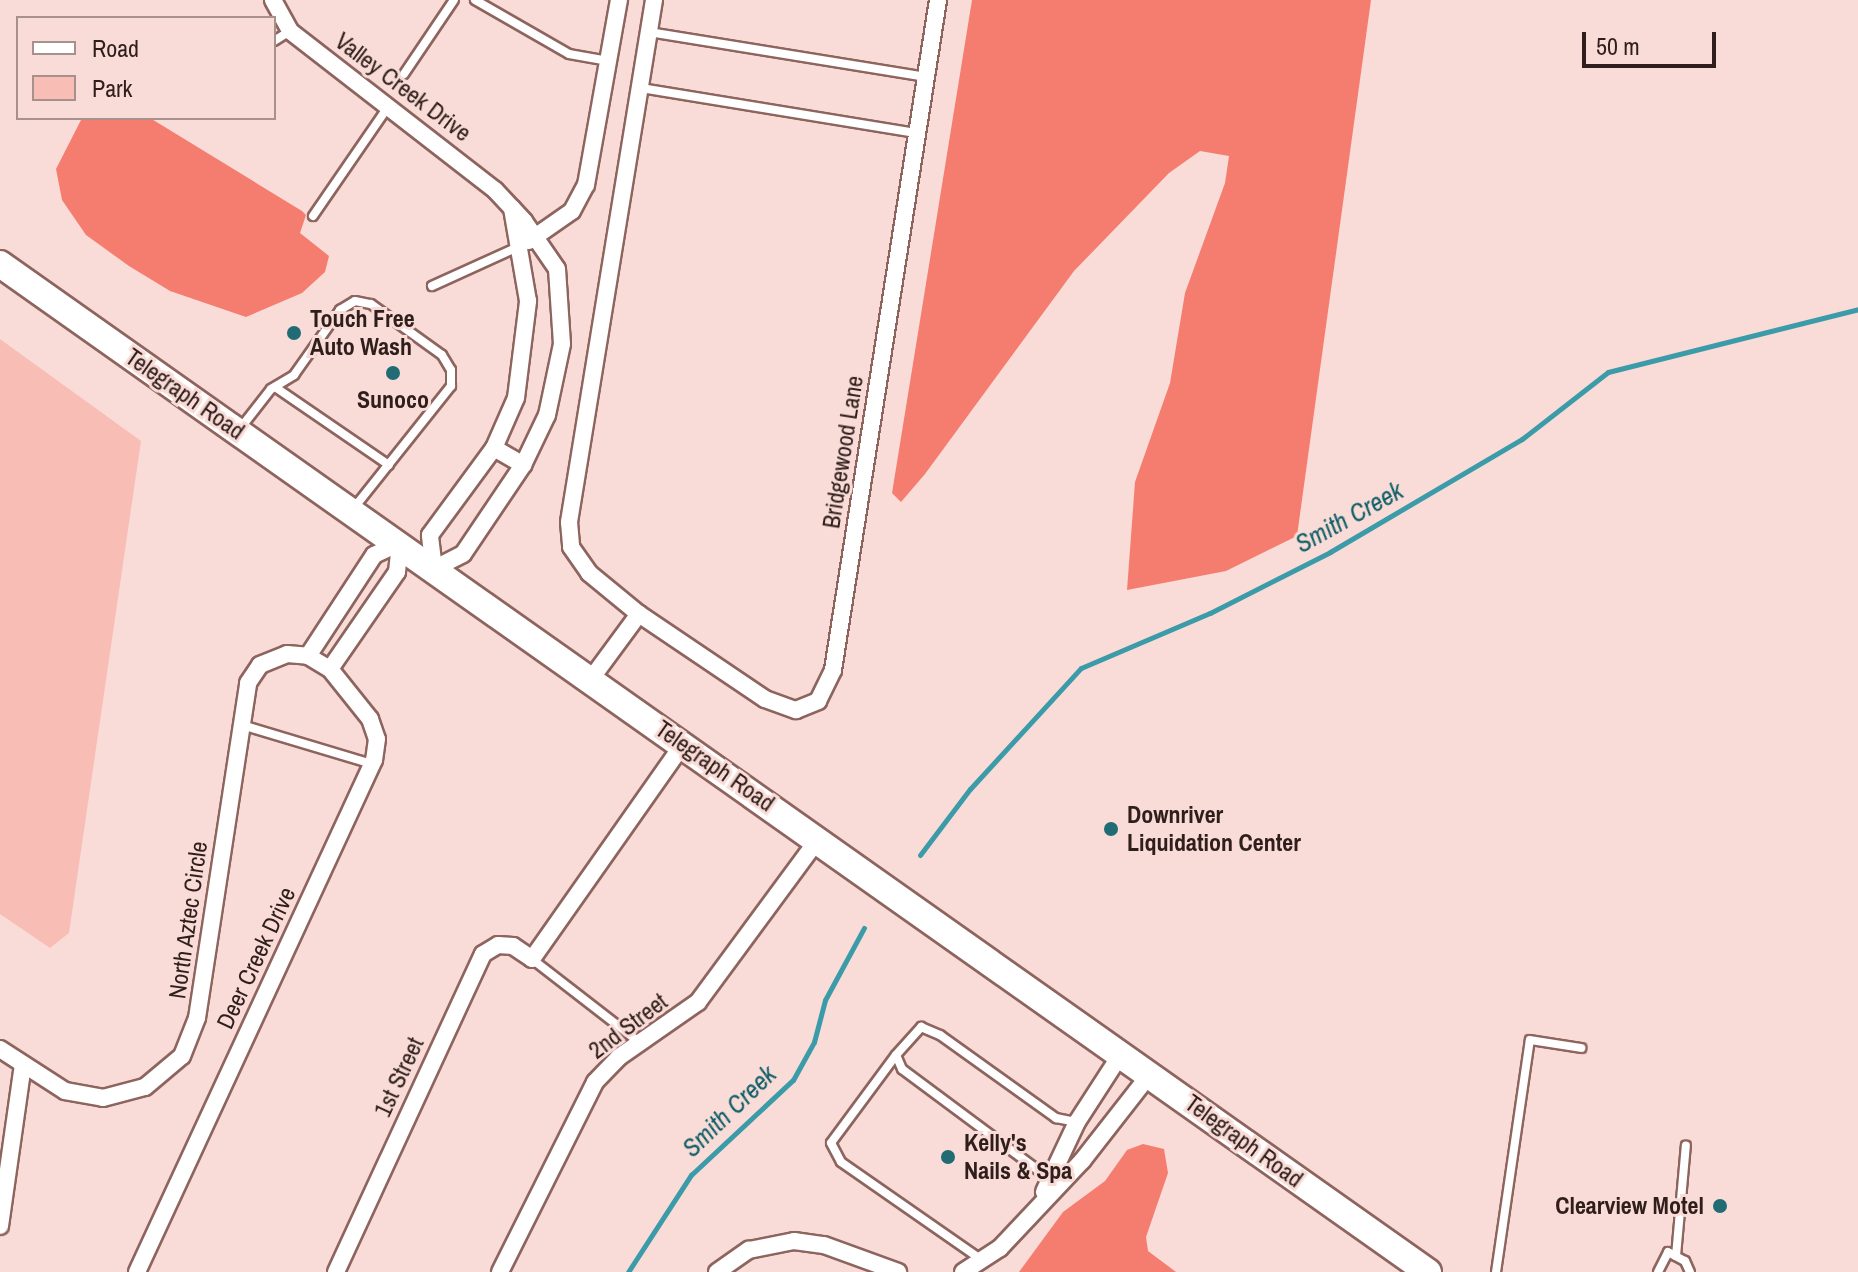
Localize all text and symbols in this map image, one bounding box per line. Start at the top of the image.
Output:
legend [16,16,276,120]
scale bar [1586,16,1720,66]
street label: Valley Creek Drive [329,27,477,147]
text: 50 m [1596,30,1640,62]
text: Road [92,32,139,64]
text: Park [92,72,132,104]
place label: Touch Free Auto Wash [310,305,415,361]
marker: Touch Free Auto Wash [285,324,303,342]
street label: Telegraph Road [120,342,250,446]
marker: Sunoco [384,364,402,382]
street label: Bridgewood Lane [817,374,869,530]
place label: Sunoco [357,386,429,414]
water label: Smith Creek [1290,475,1408,559]
street label: Telegraph Road [650,714,780,818]
place label: Downriver Liquidation Center [1127,801,1301,857]
marker: Downriver Liquidation Center [1102,820,1120,838]
street label: North Aztec Circle [163,839,213,1001]
street label: Deer Creek Drive [211,883,301,1033]
street label: 2nd Street [583,987,673,1065]
street label: 1st Street [368,1033,430,1121]
water label: Smith Creek [676,1059,782,1163]
street label: Telegraph Road [1179,1089,1309,1193]
place label: Kelly's Nails & Spa [964,1129,1072,1185]
marker: Kelly's Nails & Spa [939,1148,957,1166]
place label: Clearview Motel [1555,1192,1704,1220]
marker: Clearview Motel [1711,1197,1729,1215]

